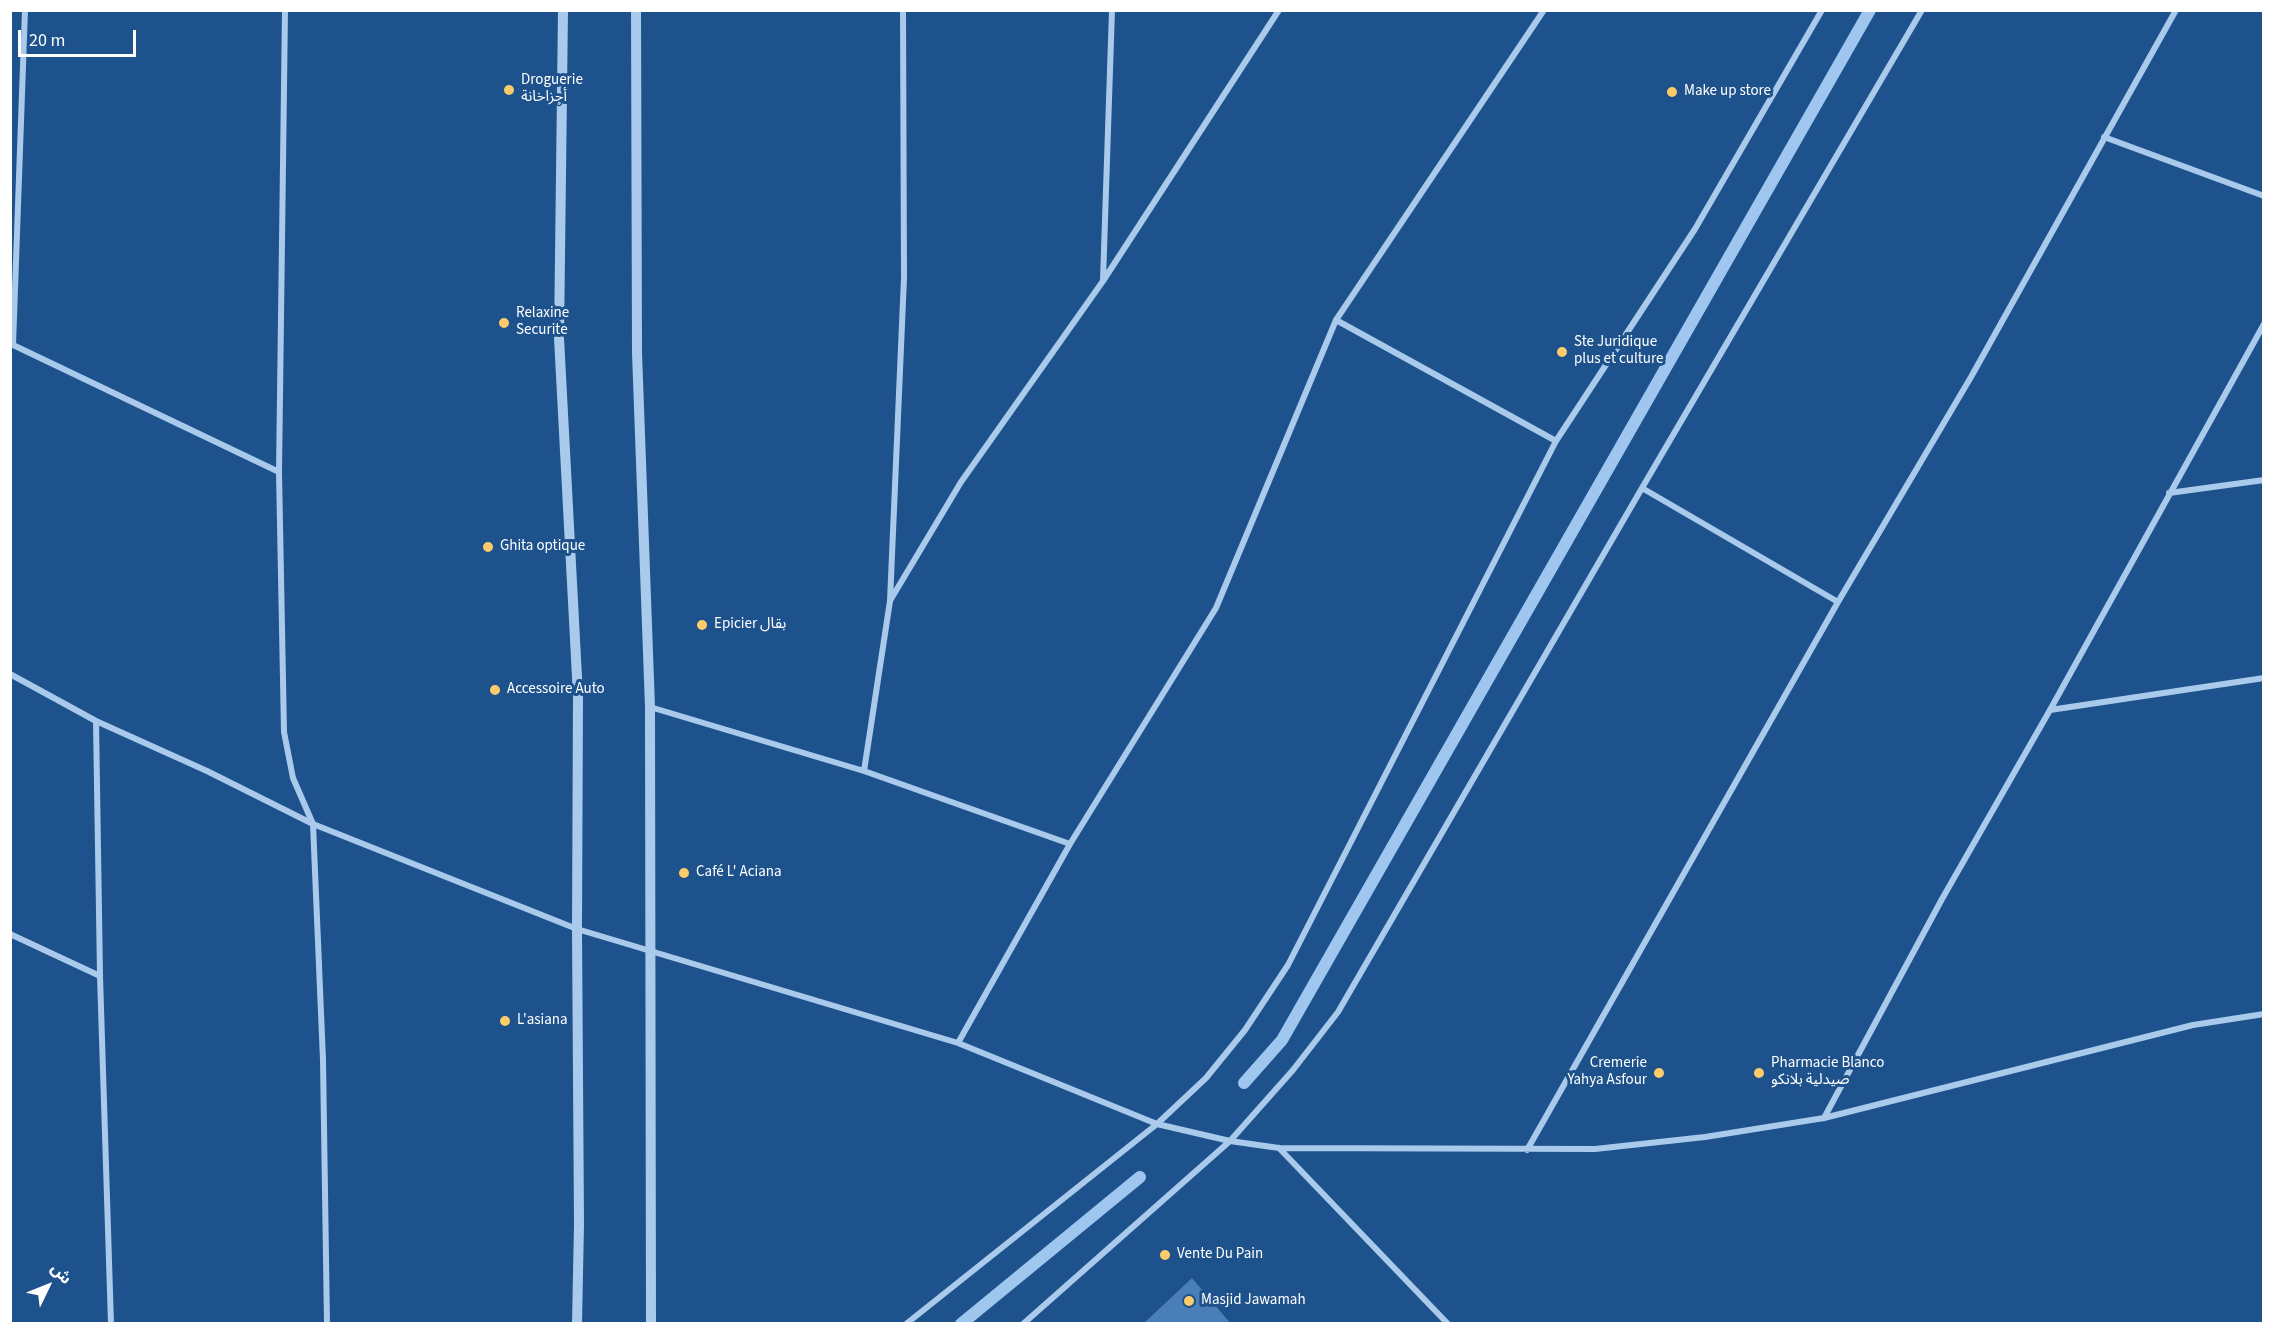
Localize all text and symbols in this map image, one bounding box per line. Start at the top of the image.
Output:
scale bar [21,18,140,56]
text: 20 m [29,28,65,53]
place label: Droguerie أجزاخانة [521,72,583,107]
marker: Droguerie أجزاخانة [502,83,516,97]
place label: Make up store [1684,83,1771,101]
marker: Make up store [1665,85,1679,99]
place label: Relaxine Securite [516,305,569,340]
marker: Relaxine Securite [497,316,511,330]
place label: Ste Juridique plus et culture [1574,334,1664,369]
marker: Ste Juridique plus et culture [1555,345,1569,359]
place label: Ghita optique [500,538,585,556]
marker: Ghita optique [481,540,495,554]
place label: Epicier بقال [714,616,786,634]
marker: Epicier بقال [695,618,709,632]
place label: Accessoire Auto [507,681,605,699]
marker: Accessoire Auto [488,683,502,697]
place label: Café L' Aciana [696,864,781,882]
marker: Café L' Aciana [677,866,691,880]
place label: L'asiana [517,1012,568,1030]
marker: L'asiana [498,1014,512,1028]
place label: Cremerie Yahya Asfour [1567,1055,1647,1090]
place label: Pharmacie Blanco صيدلية بلانكو [1771,1055,1884,1090]
marker: Cremerie Yahya Asfour [1652,1066,1666,1080]
marker: Pharmacie Blanco صيدلية بلانكو [1752,1066,1766,1080]
place label: Vente Du Pain [1177,1246,1263,1264]
marker: Vente Du Pain [1158,1248,1172,1262]
north arrow [18,1256,78,1316]
text: ش [46,1258,77,1289]
place label: Masjid Jawamah [1201,1292,1306,1310]
marker: Masjid Jawamah [1182,1294,1196,1308]

